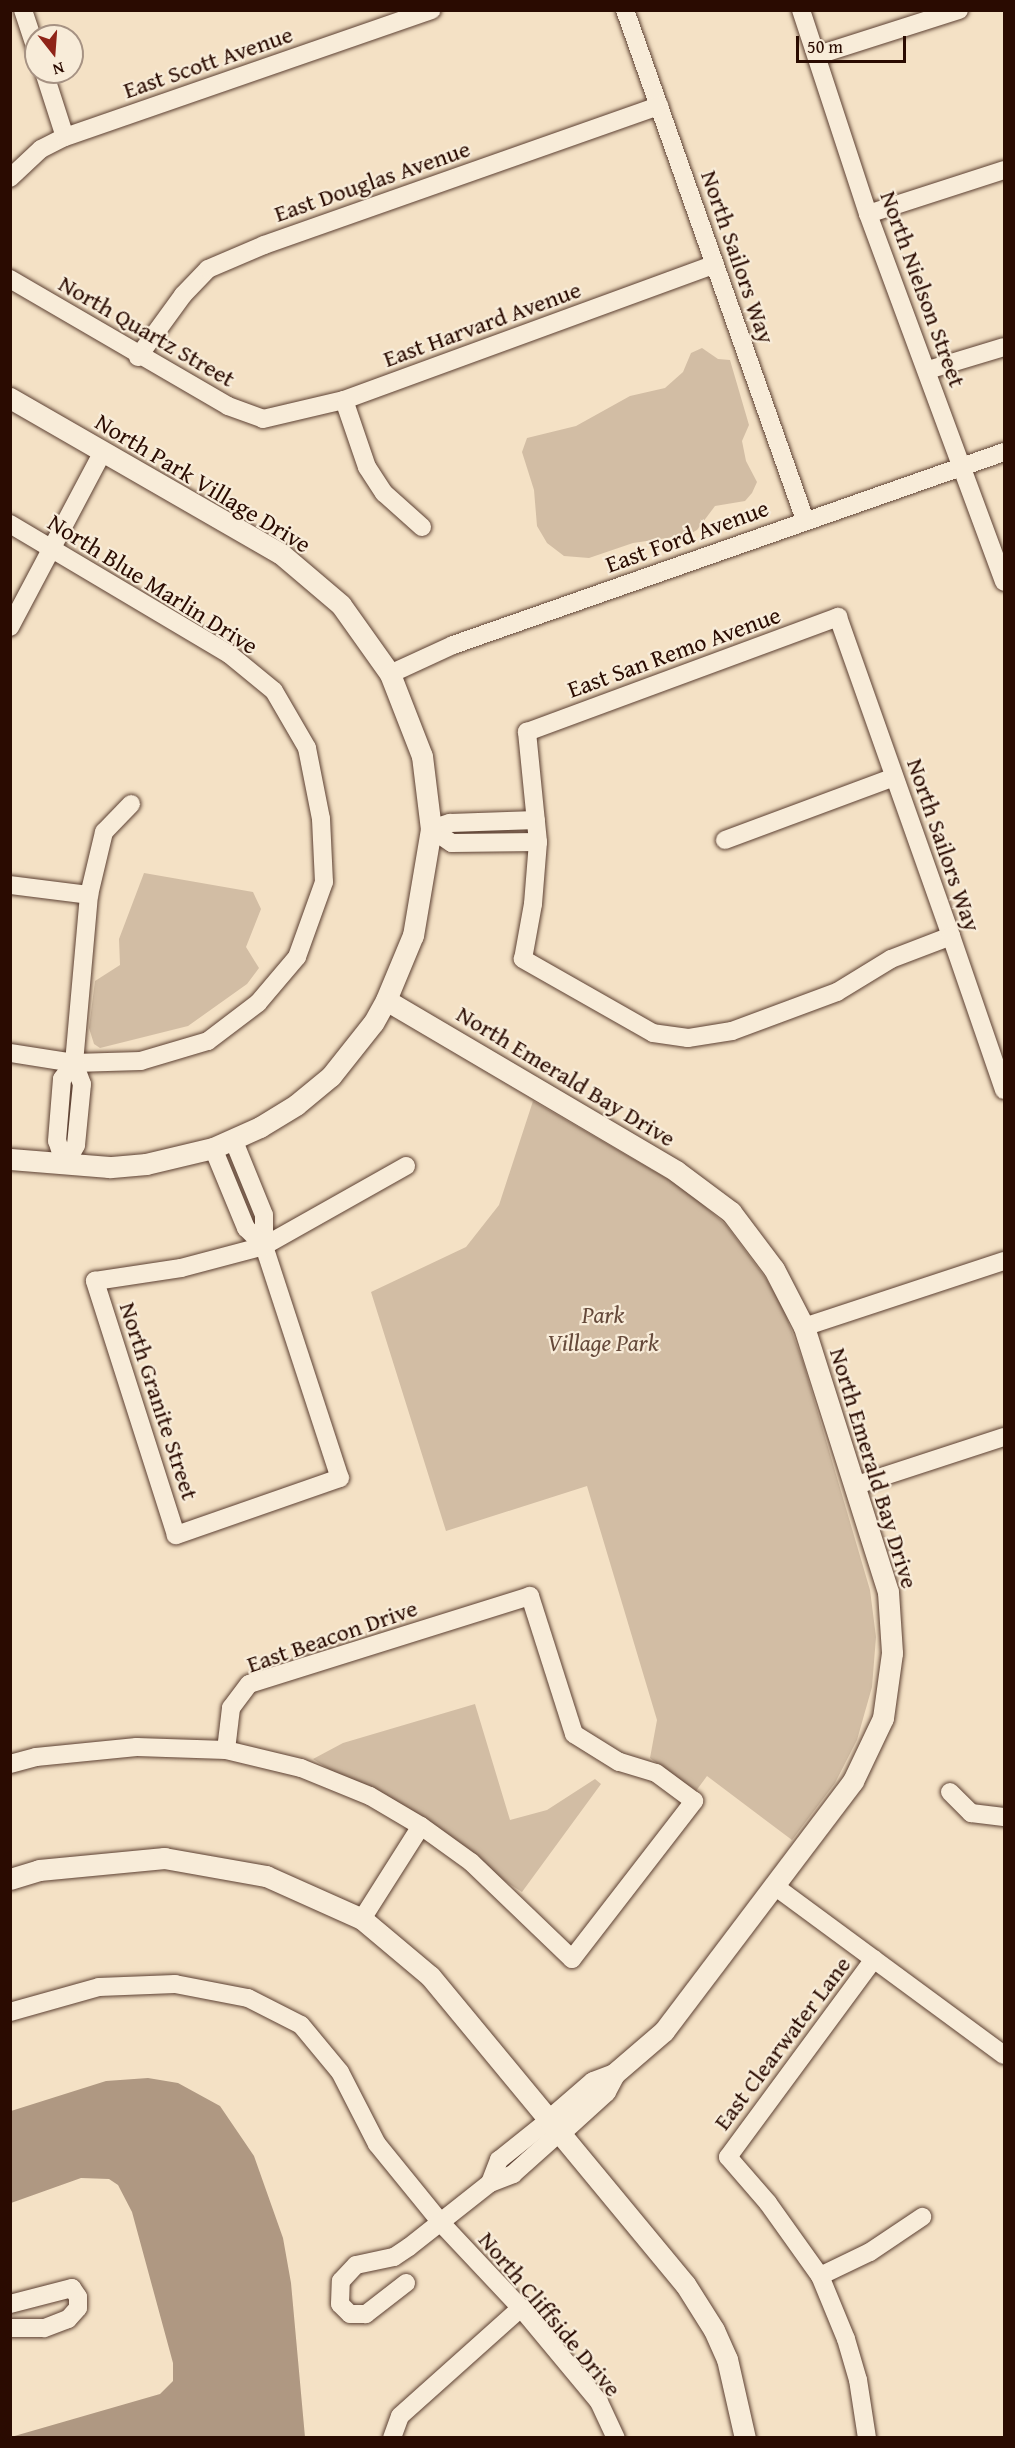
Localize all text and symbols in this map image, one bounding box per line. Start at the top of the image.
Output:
street label: East Scott Avenue [119,20,297,104]
north arrow [24,24,84,84]
scale bar [799,24,908,62]
text: 50 m [807,33,843,60]
text: N [50,56,67,82]
street label: East Douglas Avenue [270,134,474,228]
street label: North Sailors Way [695,167,781,347]
street label: North Nielson Street [874,187,972,391]
street label: North Quartz Street [54,269,240,393]
street label: East Harvard Avenue [379,275,585,373]
street label: North Park Village Drive [90,407,316,559]
street label: East Ford Avenue [602,493,772,579]
street label: North Blue Marlin Drive [43,508,263,660]
street label: East San Remo Avenue [564,600,784,704]
street label: North Sailors Way [901,755,987,935]
street label: North Emerald Bay Drive [451,999,681,1153]
street label: North Granite Street [113,1299,205,1503]
park label: Park Village Park [547,1301,659,1357]
street label: North Emerald Bay Drive [824,1344,924,1592]
street label: East Beacon Drive [243,1593,421,1679]
street label: East Clearwater Lane [707,1951,857,2135]
street label: North Cliffside Drive [473,2226,627,2402]

